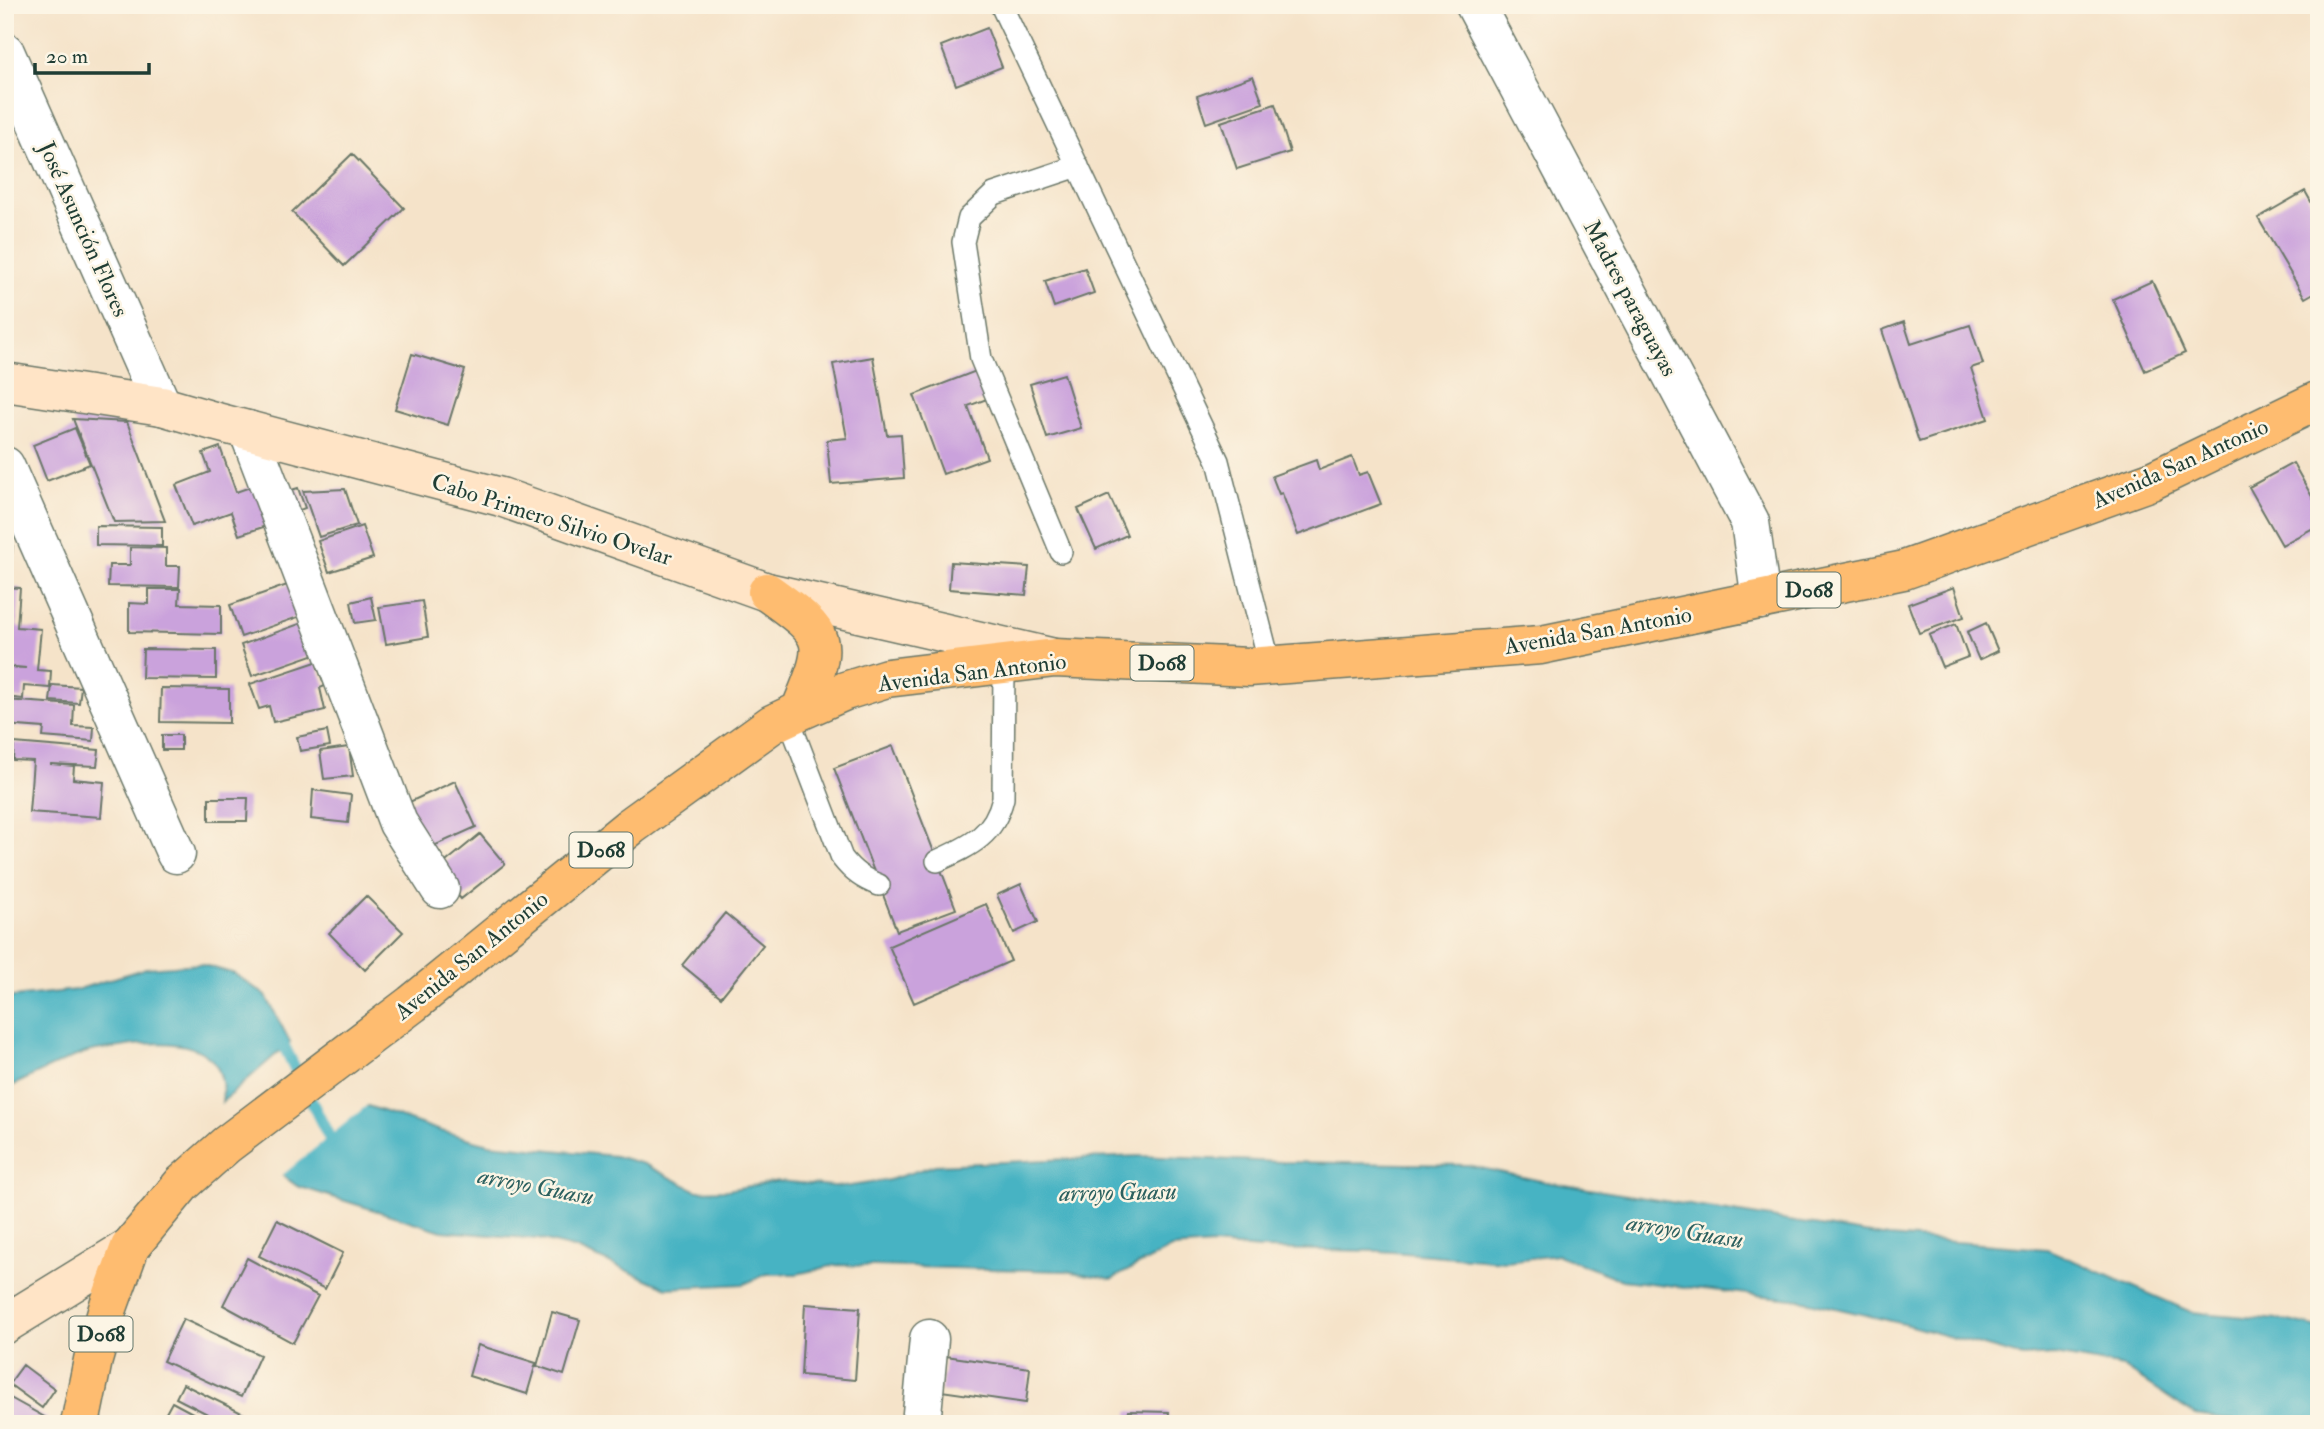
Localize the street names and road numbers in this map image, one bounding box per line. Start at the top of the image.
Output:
street label: José Asunción Flores [31,136,135,321]
street label: Madres paraguayas [1576,215,1684,382]
street label: Avenida San Antonio [2087,412,2273,516]
street label: Cabo Primero Silvio Ovelar [428,467,676,572]
road number: D068 [1778,572,1840,608]
street label: Avenida San Antonio [1501,600,1694,661]
road number: D068 [1130,646,1194,680]
street label: Avenida San Antonio [875,647,1068,699]
road number: D068 [570,832,632,868]
street label: Avenida San Antonio [388,884,554,1027]
road number: D068 [70,1316,132,1352]

